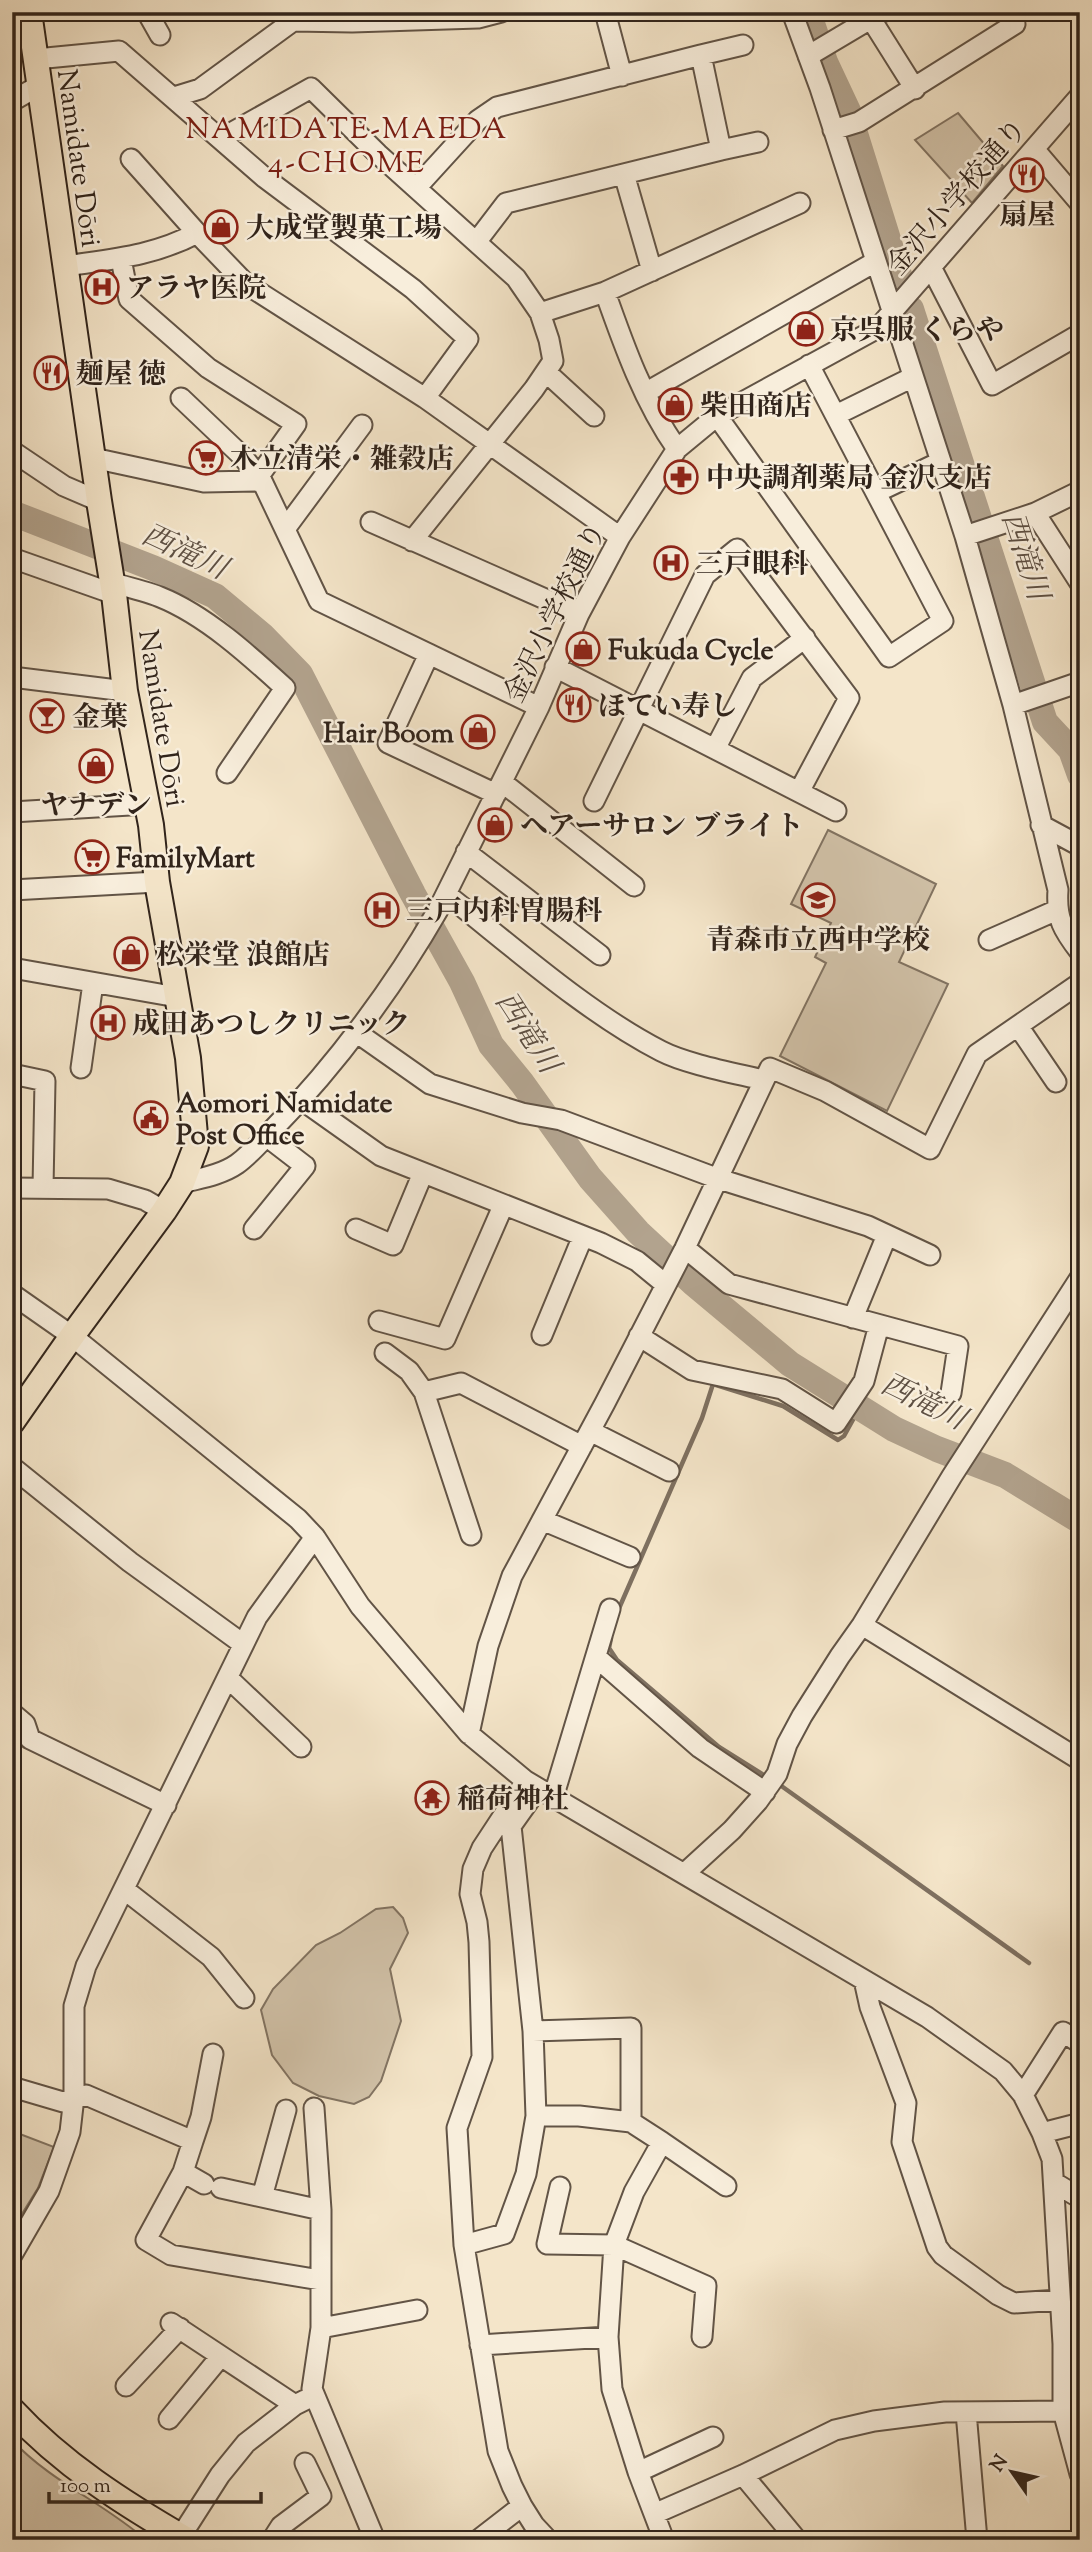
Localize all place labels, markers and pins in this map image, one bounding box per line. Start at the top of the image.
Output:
restaurant icon: 扇屋 [1008,156,1046,194]
place label: 扇屋 [999,197,1055,237]
shop icon: 大成堂製菓工場 [202,208,240,246]
place label: 大成堂製菓工場 [246,210,442,250]
hospital icon: アラヤ医院 [83,268,121,306]
place label: アラヤ医院 [126,270,266,310]
shop icon: 京呉服 くらや [787,310,825,348]
place label: 京呉服 くらや [830,312,1004,352]
restaurant icon: 麺屋 徳 [32,354,70,392]
place label: 麺屋 徳 [76,356,166,396]
shop icon: 柴田商店 [656,386,694,424]
place label: 柴田商店 [700,388,812,428]
supermarket icon: 木立清栄・雑穀店 [187,439,225,477]
place label: 木立清栄・雑穀店 [230,441,454,481]
pharmacy icon: 中央調剤薬局 金沢支店 [662,458,700,496]
place label: 中央調剤薬局 金沢支店 [706,460,992,500]
hospital icon: 三戸眼科 [652,544,690,582]
place label: 三戸眼科 [696,546,809,586]
shop icon: Fukuda Cycle [564,630,602,668]
place label: Fukuda Cycle [608,632,773,672]
restaurant icon: ほてい寿し [555,686,593,724]
place label: ほてい寿し [598,688,738,728]
bar icon: 金葉 [28,697,66,735]
place label: 金葉 [72,699,128,739]
shop icon: Hair Boom [459,713,497,751]
place label: Hair Boom [323,715,455,755]
shop icon: ヤナデン [77,747,115,785]
place label: ヤナデン [40,787,152,827]
shop icon: ヘアーサロン ブライト [476,806,514,844]
place label: ヘアーサロン ブライト [520,808,803,848]
supermarket icon: FamilyMart [73,838,111,876]
place label: FamilyMart [116,840,255,880]
school or university icon: 青森市立西中学校 [799,881,837,919]
hospital icon: 三戸内科胃腸科 [363,891,401,929]
place label: 三戸内科胃腸科 [406,893,603,933]
place label: 青森市立西中学校 [706,922,930,962]
shop icon: 松栄堂 浪館店 [112,935,150,973]
place label: 松栄堂 浪館店 [156,937,330,977]
hospital icon: 成田あつしクリニック [89,1004,127,1042]
place label: 成田あつしクリニック [132,1006,410,1046]
place label: Aomori Namidate Post Office [176,1085,392,1157]
public building icon: Aomori Namidate Post Office [132,1099,170,1137]
temple icon: 稲荷神社 [413,1779,451,1817]
place label: 稲荷神社 [457,1781,569,1821]

